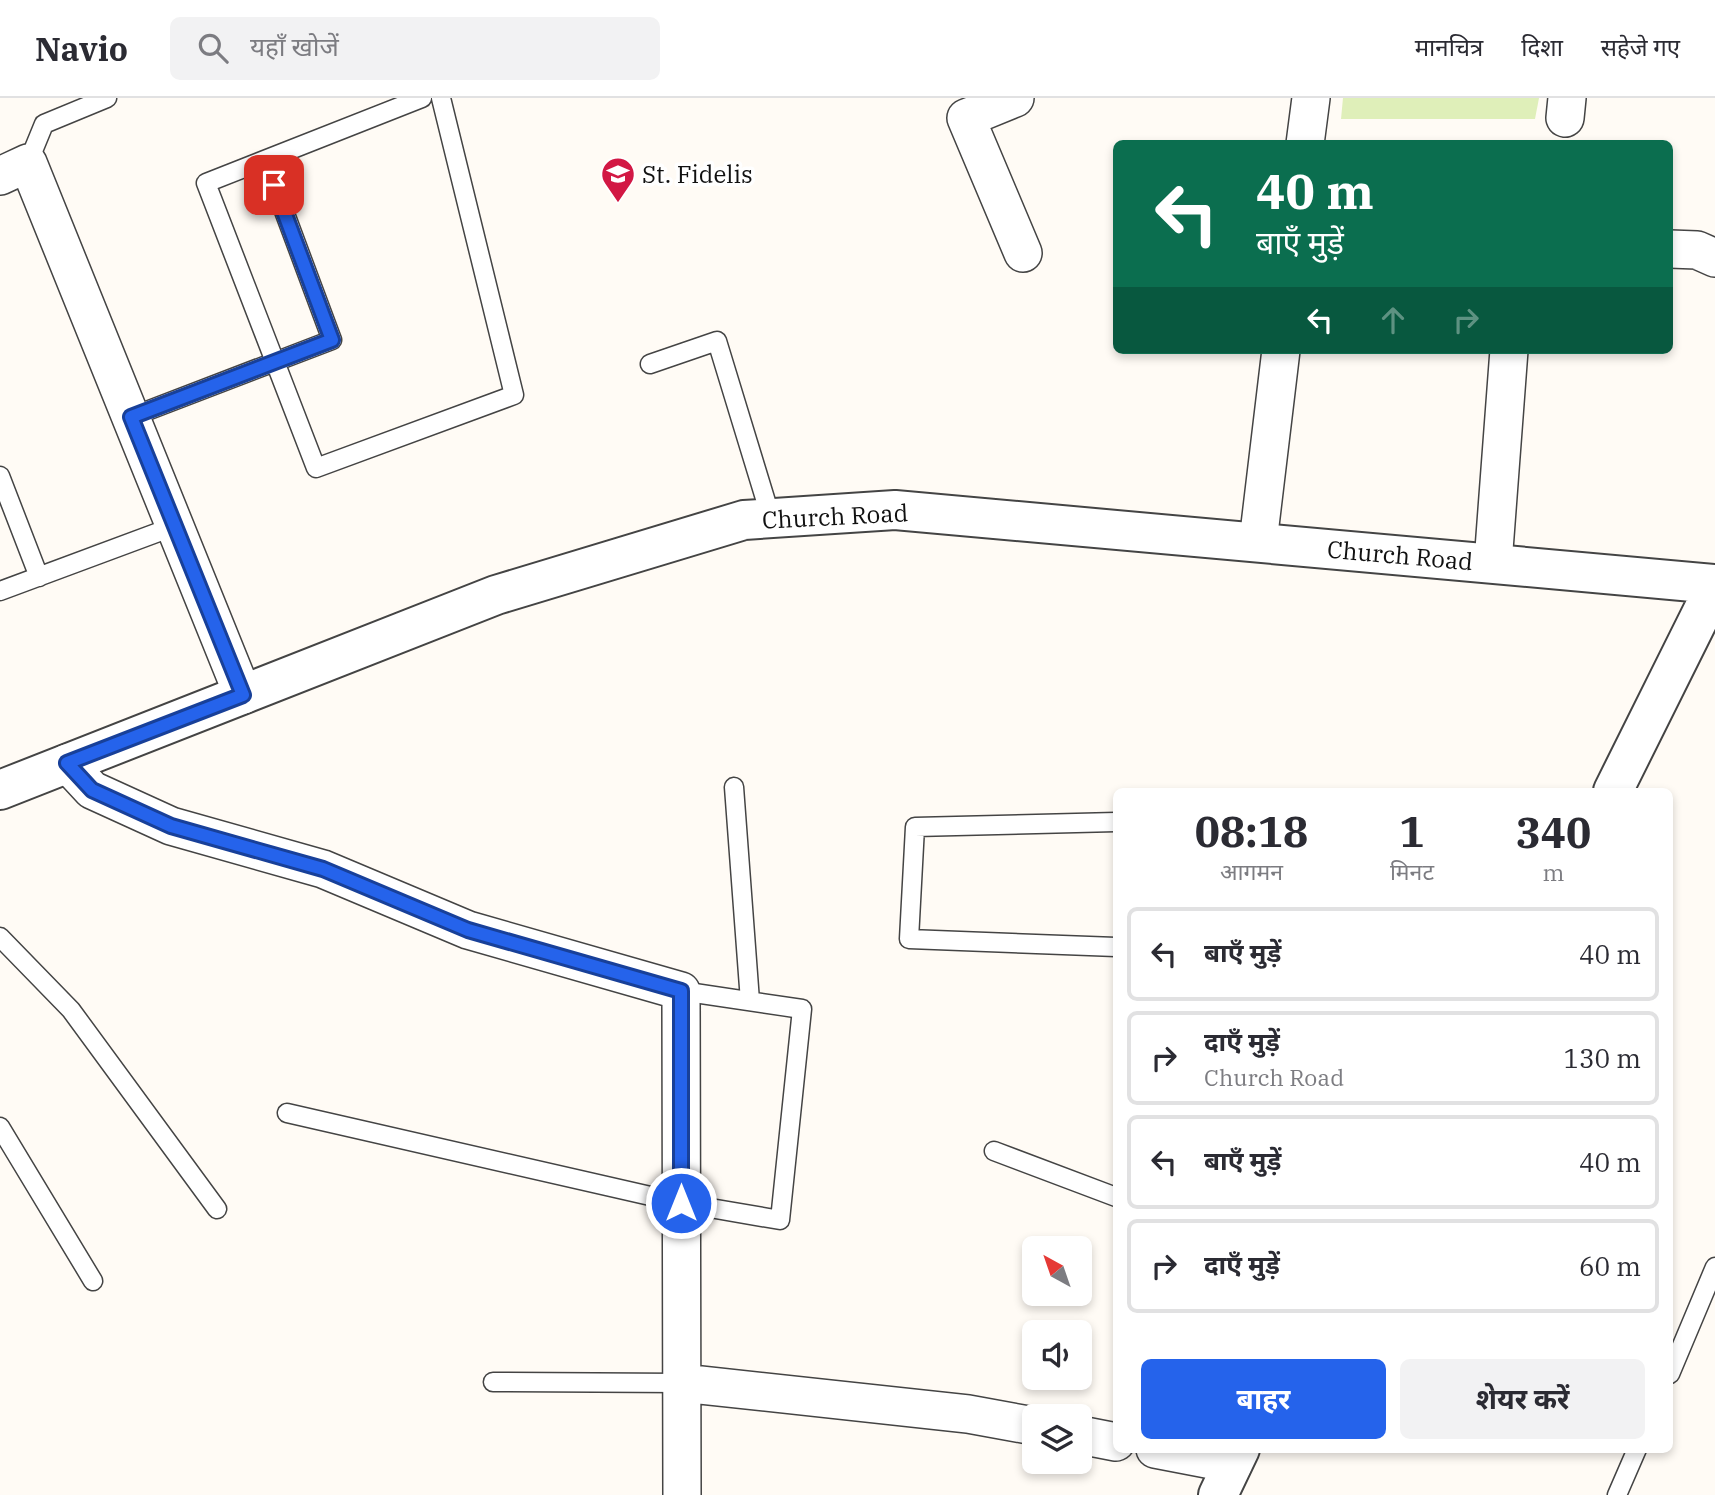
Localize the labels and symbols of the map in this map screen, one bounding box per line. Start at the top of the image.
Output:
pin [244,155,304,215]
school or university icon: St. Fidelis [599,155,637,204]
place label: St. Fidelis [642,158,753,190]
street label: Church Road [761,496,909,536]
street label: Church Road [1326,533,1474,577]
position arrow [644,1166,718,1240]
north arrow [1022,1236,1092,1306]

